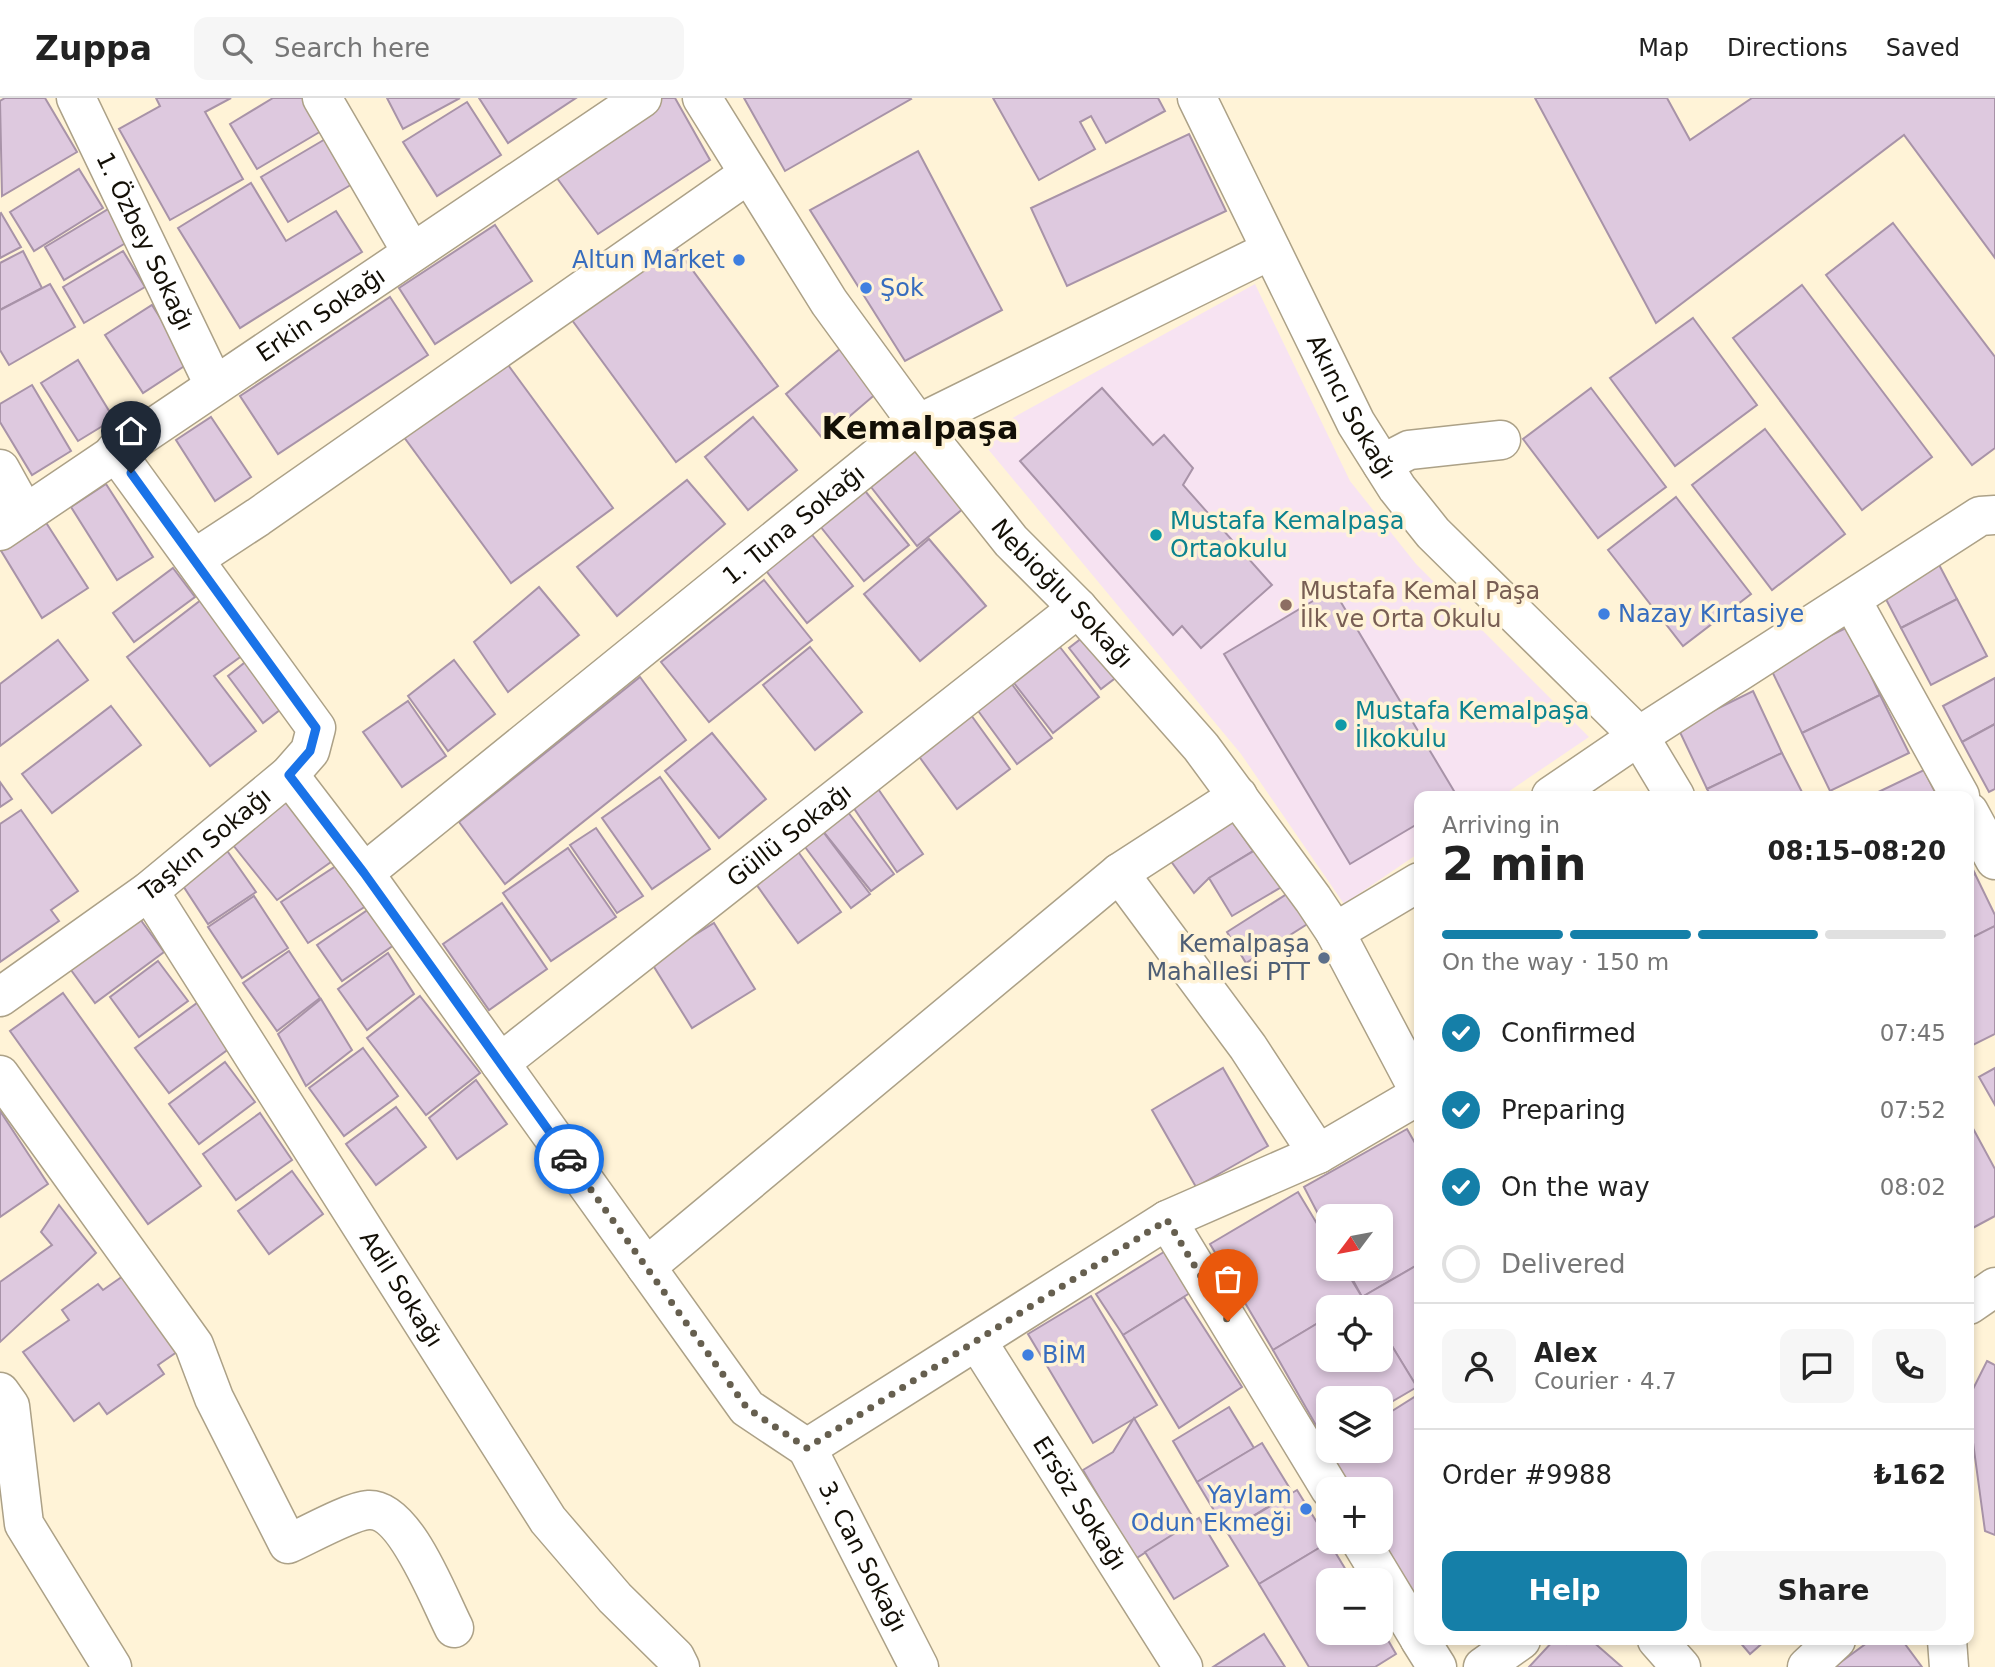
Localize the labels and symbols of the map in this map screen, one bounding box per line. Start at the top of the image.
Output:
street label: 1. Özbey Sokağı [90,148,200,335]
place label: Altun Market [572,246,725,274]
marker: Altun Market [731,252,747,268]
street label: Erkin Sokağı [251,261,390,368]
place label: Şok [880,274,924,302]
marker: Şok [858,280,874,296]
street label: Akıncı Sokağı [1301,330,1401,484]
pin [101,401,161,473]
district label: Kemalpaşa [822,409,1018,447]
street label: 1. Tuna Sokağı [717,459,870,591]
place label: Mustafa Kemalpaşa Ortaokulu [1170,507,1405,563]
street label: Nebioğlu Sokağı [985,514,1139,674]
marker: Mustafa Kemalpaşa Ortaokulu [1148,527,1164,543]
place label: Mustafa Kemal Paşa İlk ve Orta Okulu [1300,577,1540,633]
marker: Mustafa Kemal Paşa İlk ve Orta Okulu [1278,597,1294,613]
place label: Nazay Kırtasiye [1618,600,1804,628]
marker: Nazay Kırtasiye [1596,606,1612,622]
place label: Mustafa Kemalpaşa İlkokulu [1355,697,1590,753]
marker: Mustafa Kemalpaşa İlkokulu [1333,717,1349,733]
street label: Güllü Sokağı [722,778,857,893]
street label: Taşkın Sokağı [134,782,276,907]
place label: Kemalpaşa Mahallesi PTT [1146,930,1310,986]
marker: Kemalpaşa Mahallesi PTT [1316,950,1332,966]
courier [534,1124,604,1194]
north arrow [1316,1204,1393,1281]
street label: Adil Sokağı [354,1225,449,1352]
pin [1198,1249,1258,1321]
place label: BİM [1042,1340,1086,1369]
marker: BİM [1020,1347,1036,1363]
street label: Ersöz Sokağı [1027,1431,1132,1575]
street label: 3. Can Sokağı [813,1477,913,1636]
place label: Yaylam Odun Ekmeği [1131,1481,1292,1537]
marker: Yaylam Odun Ekmeği [1298,1501,1314,1517]

